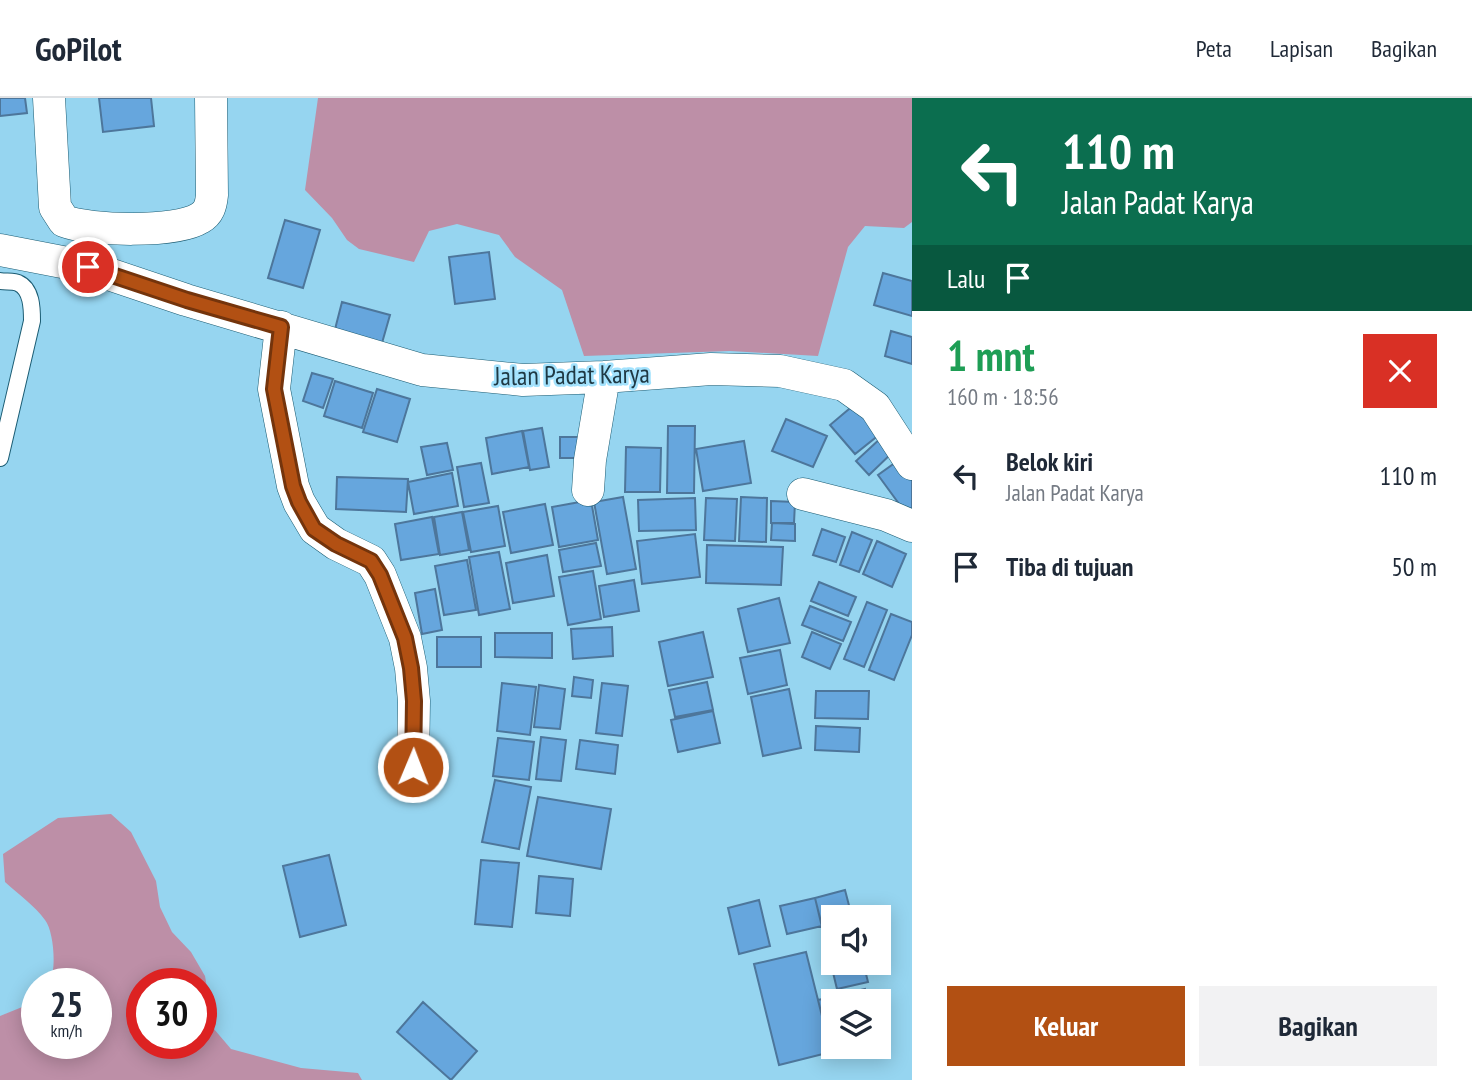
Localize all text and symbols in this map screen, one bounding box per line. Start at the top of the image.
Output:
text: GoPilot [35,27,122,70]
text: Peta [1196,33,1232,64]
text: Lapisan [1270,33,1333,64]
text: Bagikan [1371,33,1437,64]
text: 110 m [1062,119,1175,183]
icon: left [947,126,1038,217]
text: Jalan Padat Karya [1062,181,1254,223]
pin [58,237,118,297]
icon: arrive [69,248,107,286]
icon: arrive [999,259,1037,297]
text: Lalu [947,262,985,295]
text: 1 mnt [947,328,1035,383]
button: close [1363,334,1437,408]
street label: Jalan Padat Karya [493,357,650,392]
text: 160 m · 18:56 [947,382,1059,411]
text: Belok kiri [1006,445,1093,478]
icon: left [947,457,985,495]
text: 110 m [1379,459,1437,492]
text: Jalan Padat Karya [1006,478,1144,507]
icon: arrive [947,548,985,586]
text: Tiba di tujuan [1006,550,1134,583]
text: 50 m [1391,550,1437,583]
position arrow [376,730,450,804]
map controls [821,905,891,1059]
button: sound [821,905,891,975]
speed limit sign: 30 [126,968,217,1059]
text: 25 [50,981,83,1027]
button: Keluar [947,986,1185,1066]
button: Bagikan [1199,986,1437,1066]
button: layers [821,989,891,1059]
text: km/h [51,1019,82,1042]

